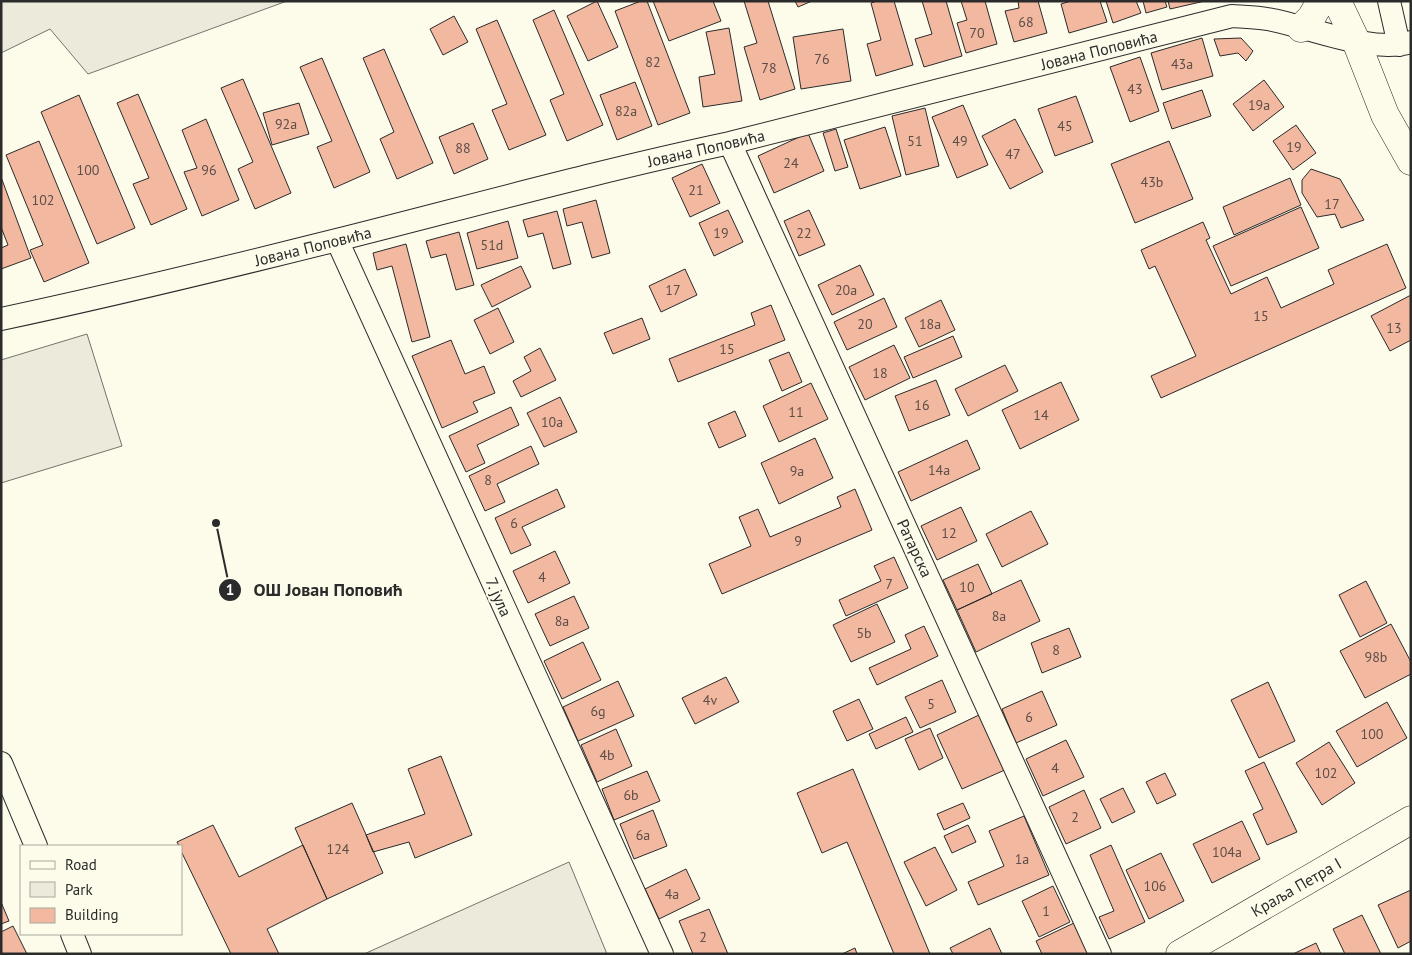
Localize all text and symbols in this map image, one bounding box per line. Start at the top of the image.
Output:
house number: 68 [1018,13,1034,31]
house number: 70 [969,24,985,42]
street label: Јована Поповића [1038,26,1159,74]
house number: 76 [814,50,830,68]
house number: 82 [645,53,661,71]
house number: 43a [1171,55,1193,73]
house number: 78 [761,59,777,77]
house number: 43 [1127,80,1143,98]
house number: 19a [1248,96,1270,114]
house number: 82a [615,102,637,120]
house number: 92a [275,115,297,133]
house number: 45 [1057,117,1073,135]
street label: Јована Поповића [644,125,767,171]
house number: 51 [907,132,923,150]
house number: 49 [952,132,968,150]
house number: 19 [1286,138,1302,156]
house number: 88 [455,139,471,157]
house number: 47 [1005,145,1021,163]
house number: 24 [783,154,799,172]
house number: 100 [77,161,100,179]
house number: 96 [201,161,217,179]
house number: 43b [1141,173,1163,191]
house number: 21 [688,181,704,199]
house number: 102 [32,191,54,209]
house number: 17 [1324,195,1340,213]
street label: Јована Поповића [252,222,373,270]
house number: 19 [713,224,729,242]
house number: 22 [796,224,812,242]
house number: 51d [481,236,503,254]
house number: 17 [665,281,681,299]
house number: 20a [835,281,857,299]
house number: 15 [1253,307,1269,325]
house number: 20 [857,315,873,333]
house number: 18a [919,315,941,333]
house number: 13 [1386,319,1402,337]
house number: 15 [719,340,735,358]
house number: 18 [872,364,888,382]
house number: 16 [914,396,930,414]
house number: 11 [788,403,804,421]
house number: 14 [1033,406,1049,424]
house number: 10a [541,413,563,431]
house number: 14a [928,461,950,479]
house number: 9a [790,462,804,480]
house number: 8 [484,471,492,489]
house number: 6 [510,514,518,532]
street label: Ратарска [893,516,937,580]
house number: 12 [941,524,957,542]
house number: 9 [794,532,802,550]
house number: 4 [538,568,546,586]
callout: ОШ Јован Поповић [218,574,412,607]
street label: 7. јула [482,574,516,620]
house number: 7 [885,575,893,593]
text: ОШ Јован Поповић [253,578,403,601]
house number: 10 [959,578,975,596]
text: 1 [226,580,234,599]
house number: 8a [992,607,1006,625]
house number: 8a [555,612,569,630]
house number: 5b [856,624,872,642]
house number: 8 [1052,641,1060,659]
house number: 98b [1365,648,1387,666]
house number: 4v [703,691,717,709]
house number: 5 [927,695,935,713]
house number: 6g [590,702,606,720]
house number: 6 [1025,708,1033,726]
house number: 100 [1361,725,1384,743]
house number: 4b [599,746,615,764]
house number: 4 [1051,759,1059,777]
house number: 102 [1315,764,1337,782]
house number: 6b [623,786,639,804]
house number: 2 [1071,808,1079,826]
house number: 6a [636,826,650,844]
house number: 124 [327,840,350,858]
house number: 104a [1212,843,1242,861]
legend [20,845,182,935]
house number: 1a [1015,850,1029,868]
street label: Краља Петра I [1247,853,1345,921]
text: Road [65,855,97,874]
house number: 106 [1144,877,1166,895]
text: Park [65,880,93,899]
house number: 4a [665,885,679,903]
house number: 1 [1042,902,1050,920]
text: Building [65,905,119,924]
house number: 2 [699,928,707,946]

